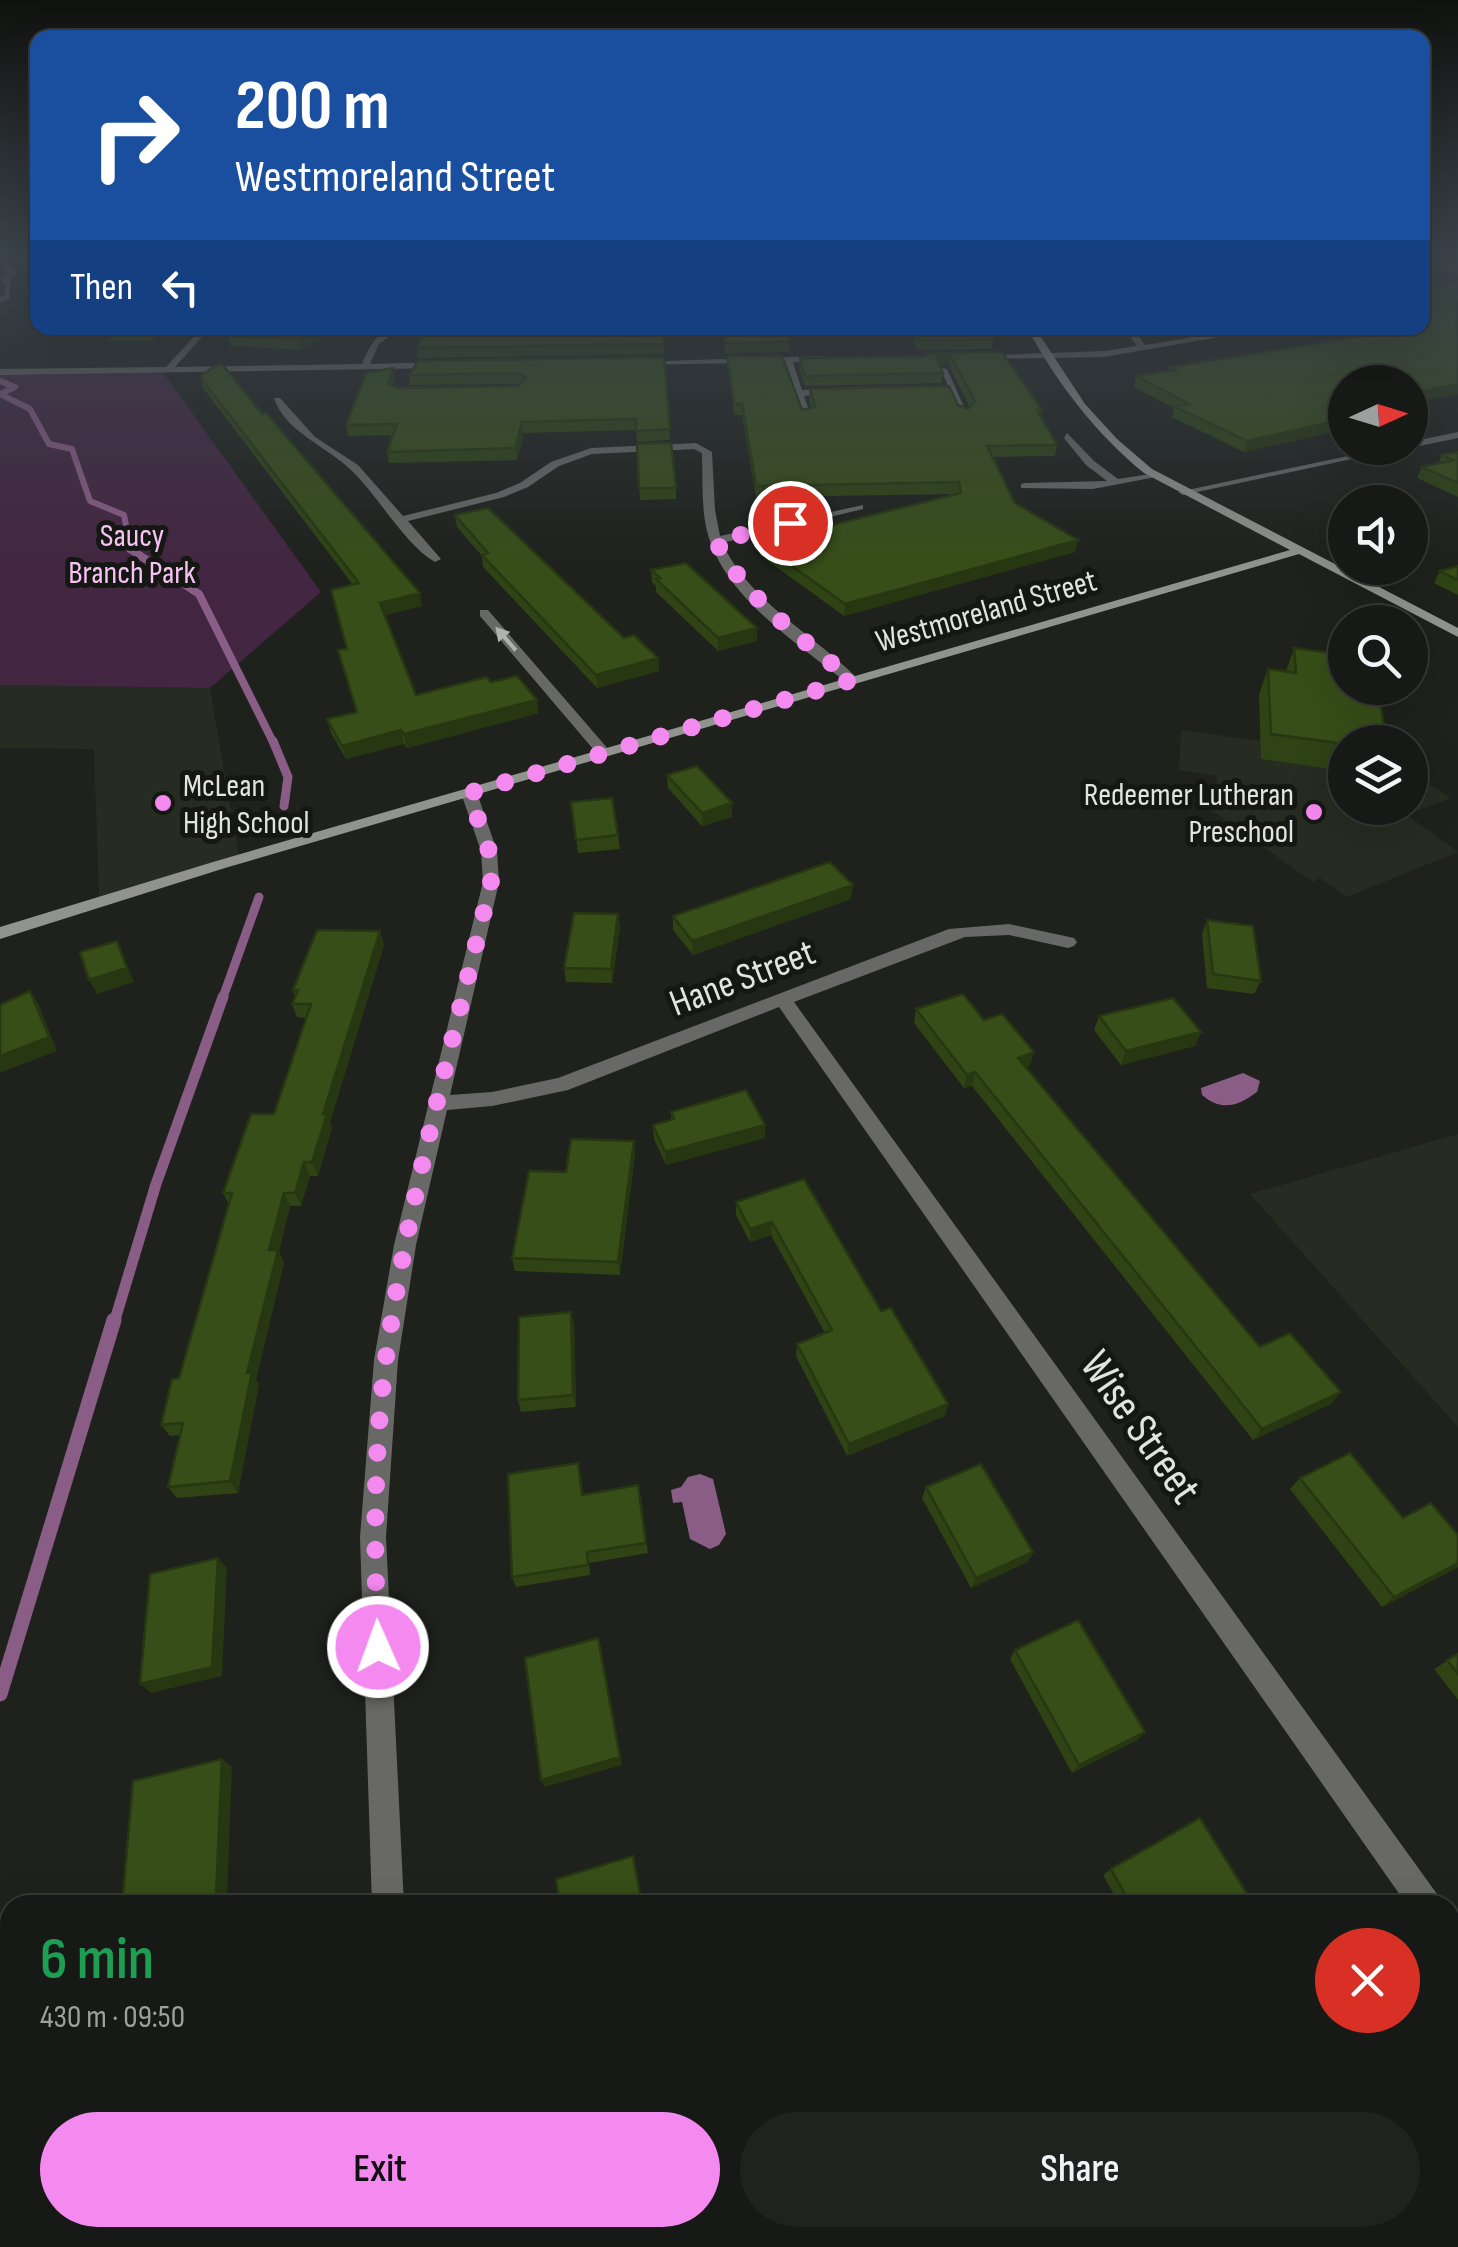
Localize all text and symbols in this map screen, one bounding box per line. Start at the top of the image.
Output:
text: 200 m [235,65,390,149]
icon: right [70,70,200,200]
text: Westmoreland Street [235,150,555,205]
icon: left [153,260,208,315]
text: Then [70,265,133,310]
north arrow [1328,365,1428,465]
map controls [1328,365,1428,825]
pin [748,481,833,566]
button: sound [1328,485,1428,585]
icon: arrive [763,496,818,551]
park label: Saucy Branch Park [68,517,196,593]
street label: Westmoreland Street [872,561,1101,662]
button: search [1328,605,1428,705]
one-way arrow [496,627,518,652]
button: layers [1328,725,1428,825]
place label: McLean High School [183,767,309,843]
place label: Redeemer Lutheran Preschool [1084,776,1294,852]
marker: McLean High School [152,792,174,814]
marker: Redeemer Lutheran Preschool [1303,801,1325,823]
street label: Hane Street [664,930,821,1027]
street label: Wise Street [1068,1340,1212,1514]
position arrow [326,1595,430,1699]
text: 6 min [40,1924,154,1996]
button: close [1315,1928,1420,2033]
text: 430 m · 09:50 [40,1998,185,2037]
button: Exit [40,2112,720,2227]
button: Share [740,2112,1420,2227]

